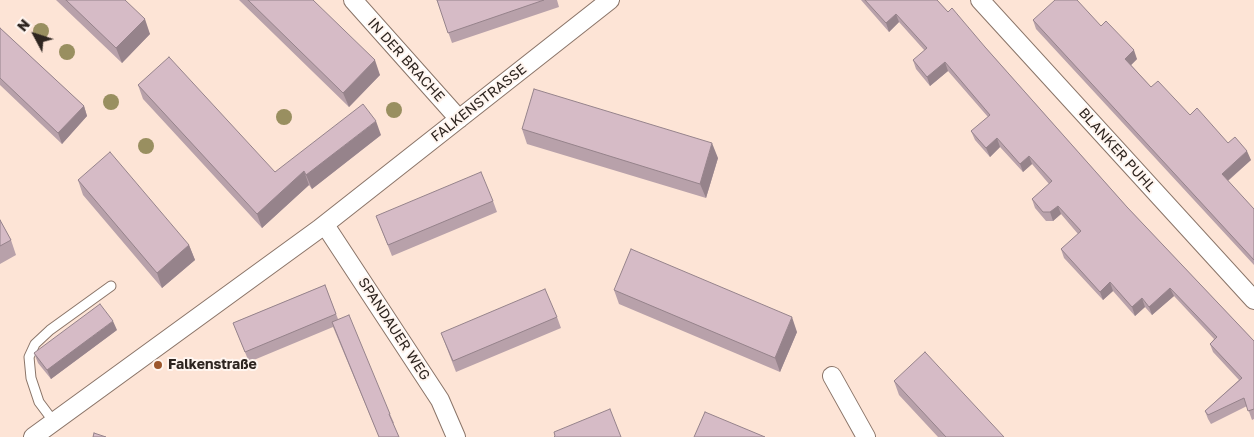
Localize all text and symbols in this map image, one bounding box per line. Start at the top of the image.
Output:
north arrow [10,10,60,60]
street label: IN DER BRACHE [364,15,448,105]
text: N [13,16,33,35]
street label: FALKENSTRASSE [428,61,530,145]
street label: BLANKER PUHL [1075,105,1159,195]
street label: SPANDAUER WEG [355,274,433,384]
place label: Falkenstraße [168,357,257,373]
marker: Falkenstraße [152,359,164,371]

